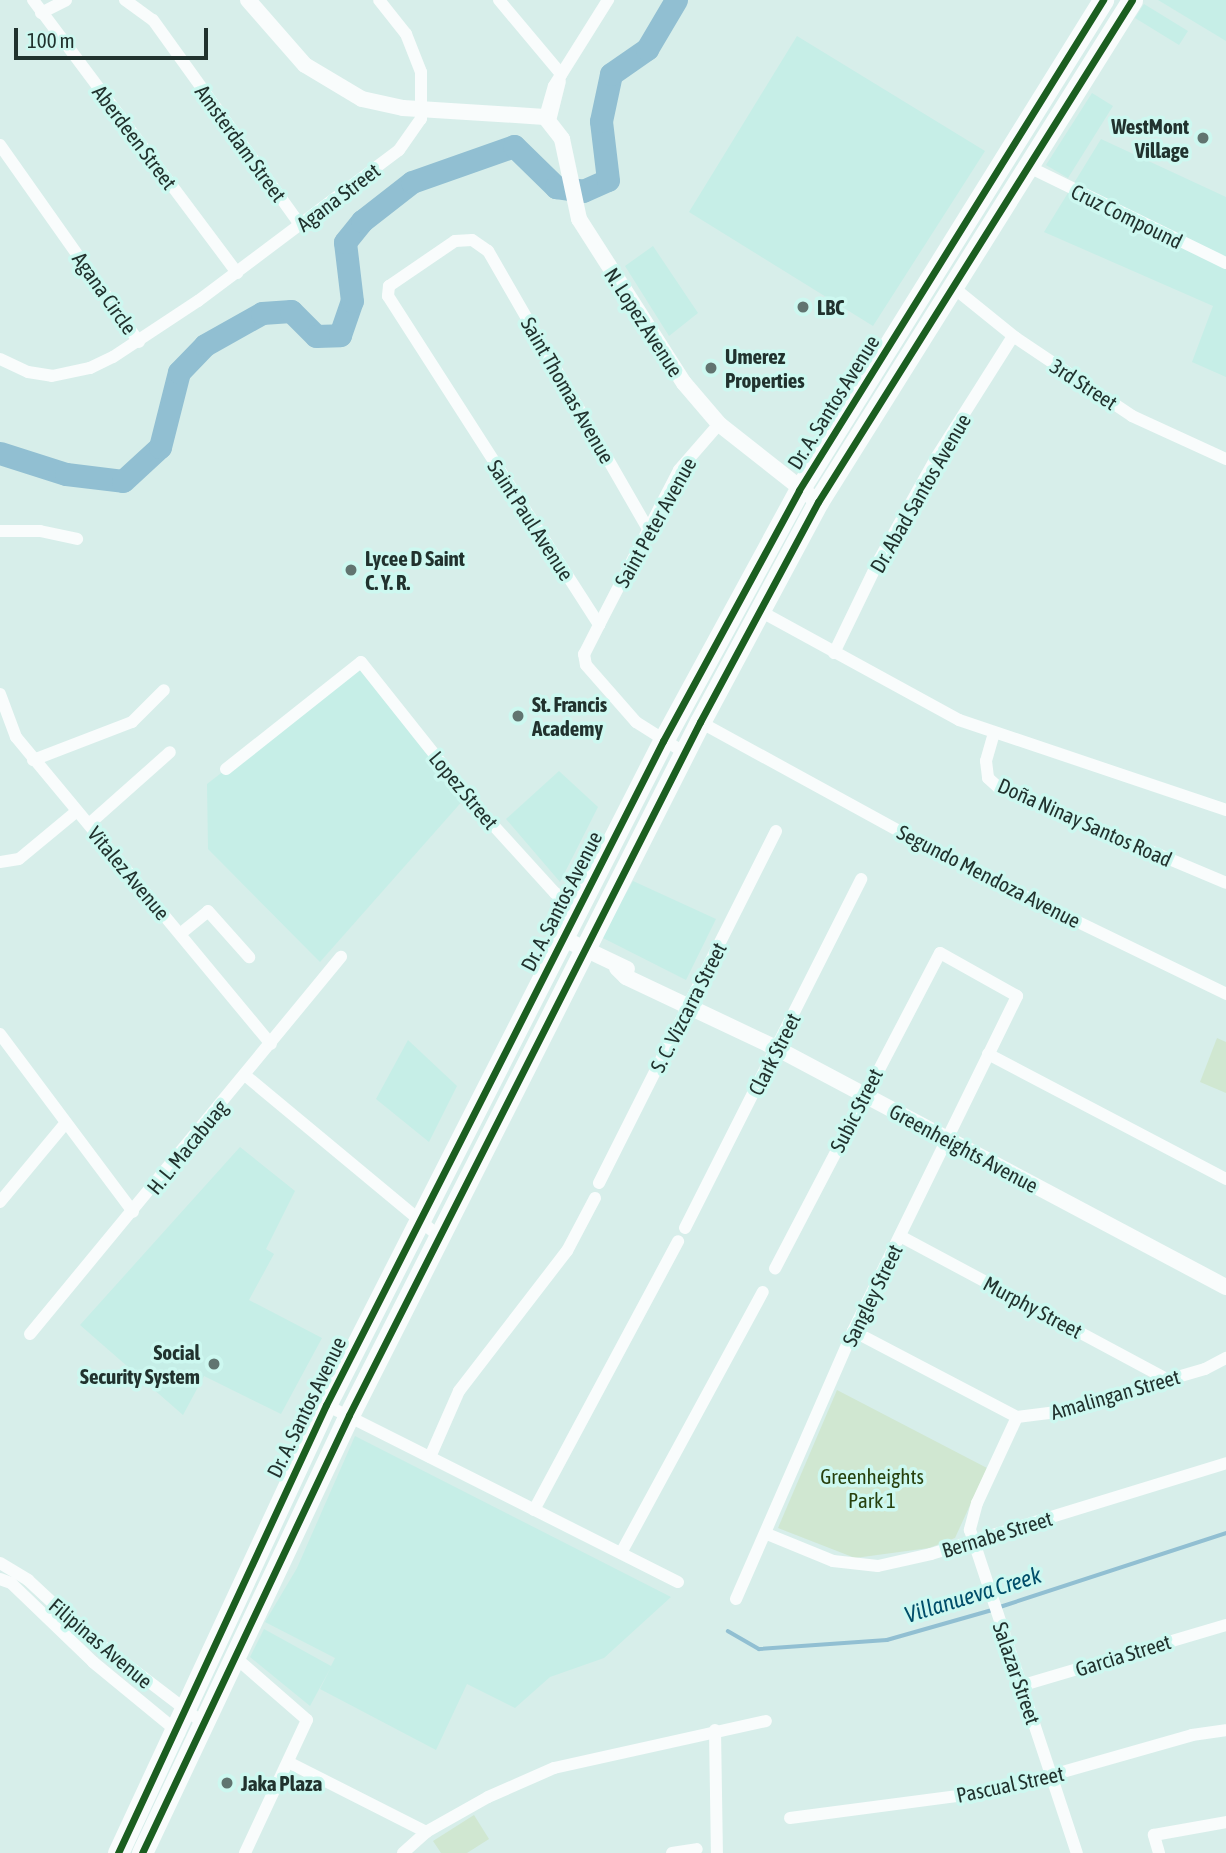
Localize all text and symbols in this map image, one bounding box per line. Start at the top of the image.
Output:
scale bar [18,14,212,58]
text: 100 m [27,28,75,52]
street label: Aberdeen Street [88,80,182,194]
street label: Amsterdam Street [190,80,292,206]
place label: WestMont Village [1111,113,1189,163]
marker: WestMont Village [1195,130,1211,146]
street label: Agana Street [291,158,385,236]
street label: Cruz Compound [1067,178,1187,254]
street label: Agana Circle [68,247,142,339]
street label: N. Lopez Avenue [599,263,689,381]
place label: LBC [817,294,845,320]
marker: LBC [795,299,811,315]
street label: Saint Thomas Avenue [516,312,620,468]
street label: Dr. A. Santos Avenue [782,330,884,474]
place label: Umerez Properties [725,343,805,393]
street label: 3rd Street [1046,353,1122,415]
marker: Umerez Properties [703,360,719,376]
street label: Dr. Abad Santos Avenue [864,409,976,577]
street label: Saint Peter Avenue [609,453,701,591]
street label: Saint Paul Avenue [483,455,579,585]
place label: Lycee D Saint C. Y. R. [365,545,465,595]
marker: Lycee D Saint C. Y. R. [343,562,359,578]
place label: St. Francis Academy [532,691,607,741]
marker: St. Francis Academy [510,708,526,724]
street label: Lopez Street [424,746,504,834]
street label: Doña Ninay Santos Road [994,772,1176,872]
street label: Segundo Mendoza Avenue [893,819,1085,933]
street label: Vitalez Avenue [83,821,175,925]
street label: Dr. A. Santos Avenue [515,827,607,975]
street label: S. C. Vizcarra Street [644,938,732,1076]
street label: Clark Street [743,1009,805,1099]
street label: Subic Street [824,1064,888,1156]
street label: H. L. Macabuag [141,1095,233,1199]
street label: Greenheights Avenue [885,1098,1043,1198]
street label: Sangley Street [837,1240,907,1350]
street label: Murphy Street [979,1270,1087,1344]
street label: Dr. A. Santos Avenue [261,1332,351,1482]
place label: Social Security System [80,1339,200,1389]
marker: Social Security System [206,1356,222,1372]
street label: Amalingan Street [1047,1364,1183,1424]
park label: Greenheights Park 1 [820,1463,924,1513]
street label: Bernabe Street [939,1505,1055,1563]
water label: Villanueva Creek [901,1561,1045,1629]
street label: Filipinas Avenue [44,1593,158,1693]
street label: Salazar Street [988,1619,1046,1727]
street label: Garcia Street [1072,1629,1174,1681]
street label: Pascual Street [954,1760,1066,1808]
place label: Jaka Plaza [241,1770,322,1796]
marker: Jaka Plaza [219,1775,235,1791]

